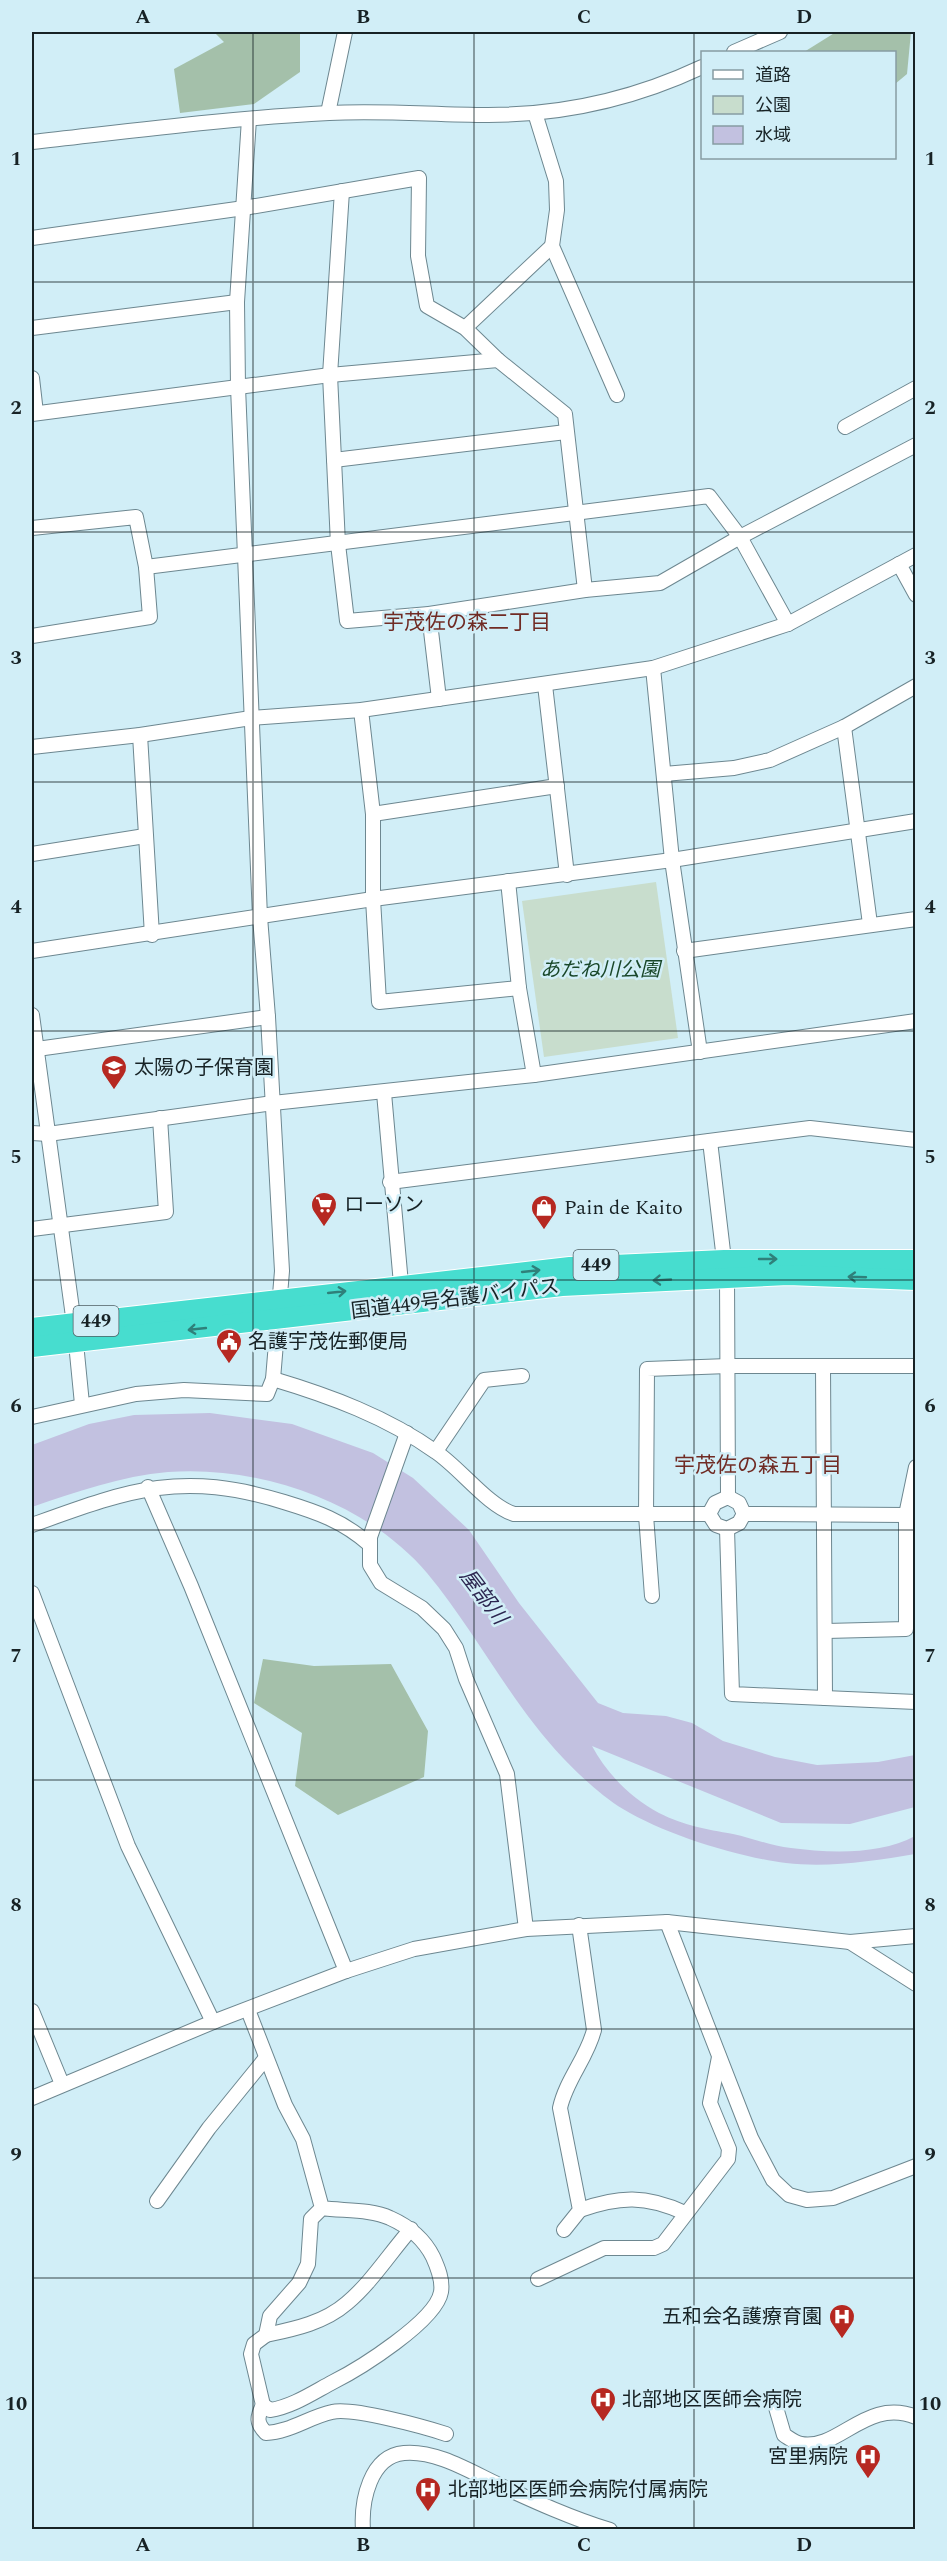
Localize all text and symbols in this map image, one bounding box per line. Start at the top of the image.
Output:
text: A [135,2,151,32]
text: B [356,2,370,32]
text: C [577,2,591,32]
text: D [796,2,812,32]
legend [701,51,896,159]
text: 道路 [755,62,791,89]
text: 公園 [755,92,791,119]
text: 水域 [755,122,791,149]
text: 1 [10,144,22,174]
text: 1 [924,144,936,174]
text: 2 [10,393,22,423]
text: 2 [924,393,936,423]
district label: 宇茂佐の森二丁目 [383,607,551,639]
text: 3 [10,643,22,673]
text: 3 [924,643,936,673]
text: 4 [10,892,22,922]
text: 4 [924,892,936,922]
park label: あだね川公園 [540,955,663,985]
school or university icon: 太陽の子保育園 [99,1053,129,1091]
place label: 太陽の子保育園 [134,1053,274,1083]
text: 5 [10,1142,22,1172]
text: 5 [924,1142,936,1172]
supermarket icon: ローソン [309,1190,339,1228]
place label: ローソン [344,1190,424,1220]
shop icon: Pain de Kaito [529,1193,559,1231]
place label: Pain de Kaito [564,1193,683,1223]
road number: 449 [574,1250,618,1280]
one-way arrow [757,1253,777,1265]
one-way arrow [520,1265,540,1276]
street label: 国道449号名護バイパス [349,1271,561,1327]
one-way arrow [848,1271,868,1283]
one-way arrow [653,1275,673,1286]
one-way arrow [327,1286,346,1297]
road number: 449 [74,1306,118,1336]
one-way arrow [188,1324,208,1335]
public building icon: 名護宇茂佐郵便局 [214,1327,244,1365]
place label: 名護宇茂佐郵便局 [248,1327,408,1357]
text: 6 [10,1391,22,1421]
text: 6 [924,1391,936,1421]
district label: 宇茂佐の森五丁目 [674,1450,842,1482]
water label: 屋部川 [451,1562,516,1633]
text: 7 [10,1641,22,1671]
text: 7 [924,1641,936,1671]
text: 8 [10,1890,22,1920]
text: 8 [924,1890,936,1920]
text: 9 [10,2140,22,2170]
text: 9 [924,2140,936,2170]
place label: 五和会名護療育園 [662,2302,822,2332]
hospital icon: 五和会名護療育園 [827,2302,857,2340]
hospital icon: 北部地区医師会病院 [588,2385,618,2423]
place label: 北部地区医師会病院 [622,2385,802,2415]
text: 10 [5,2389,27,2419]
text: 10 [919,2389,941,2419]
place label: 宮里病院 [768,2442,848,2472]
hospital icon: 宮里病院 [853,2442,883,2480]
hospital icon: 北部地区医師会病院付属病院 [413,2475,443,2513]
place label: 北部地区医師会病院付属病院 [448,2475,708,2505]
text: A [135,2530,151,2560]
text: B [356,2530,370,2560]
text: C [577,2530,591,2560]
text: D [796,2530,812,2560]

